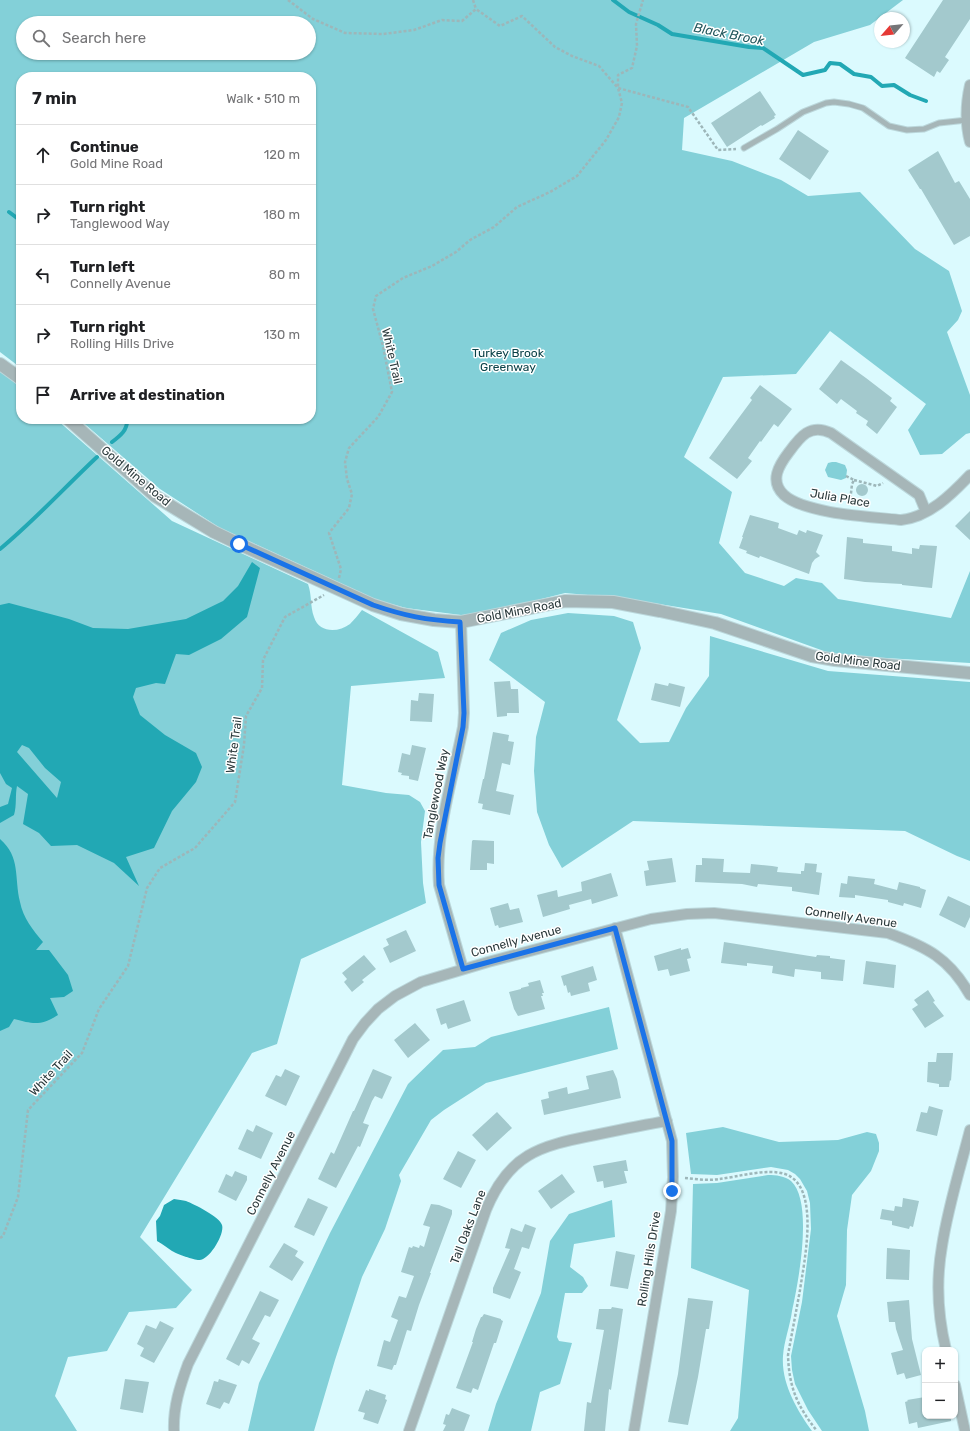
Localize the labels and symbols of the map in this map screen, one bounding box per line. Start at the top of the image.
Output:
north arrow [874,12,910,48]
water label: Black Brook [692,20,766,48]
street label: White Trail [379,327,405,385]
park label: Turkey Brook Greenway [472,346,545,374]
street label: Gold Mine Road [99,443,173,509]
street label: Julia Place [809,486,871,510]
route start [230,535,248,553]
street label: Gold Mine Road [476,596,562,626]
street label: Gold Mine Road [815,649,901,673]
street label: White Trail [223,716,245,774]
street label: Tanglewood Way [420,747,452,840]
street label: Connelly Avenue [804,904,898,930]
street label: Connelly Avenue [469,922,563,960]
street label: White Trail [27,1047,76,1099]
street label: Connelly Avenue [244,1128,298,1218]
route end [663,1182,681,1200]
street label: Tall Oaks Lane [447,1188,489,1266]
street label: Rolling Hills Drive [635,1210,663,1308]

